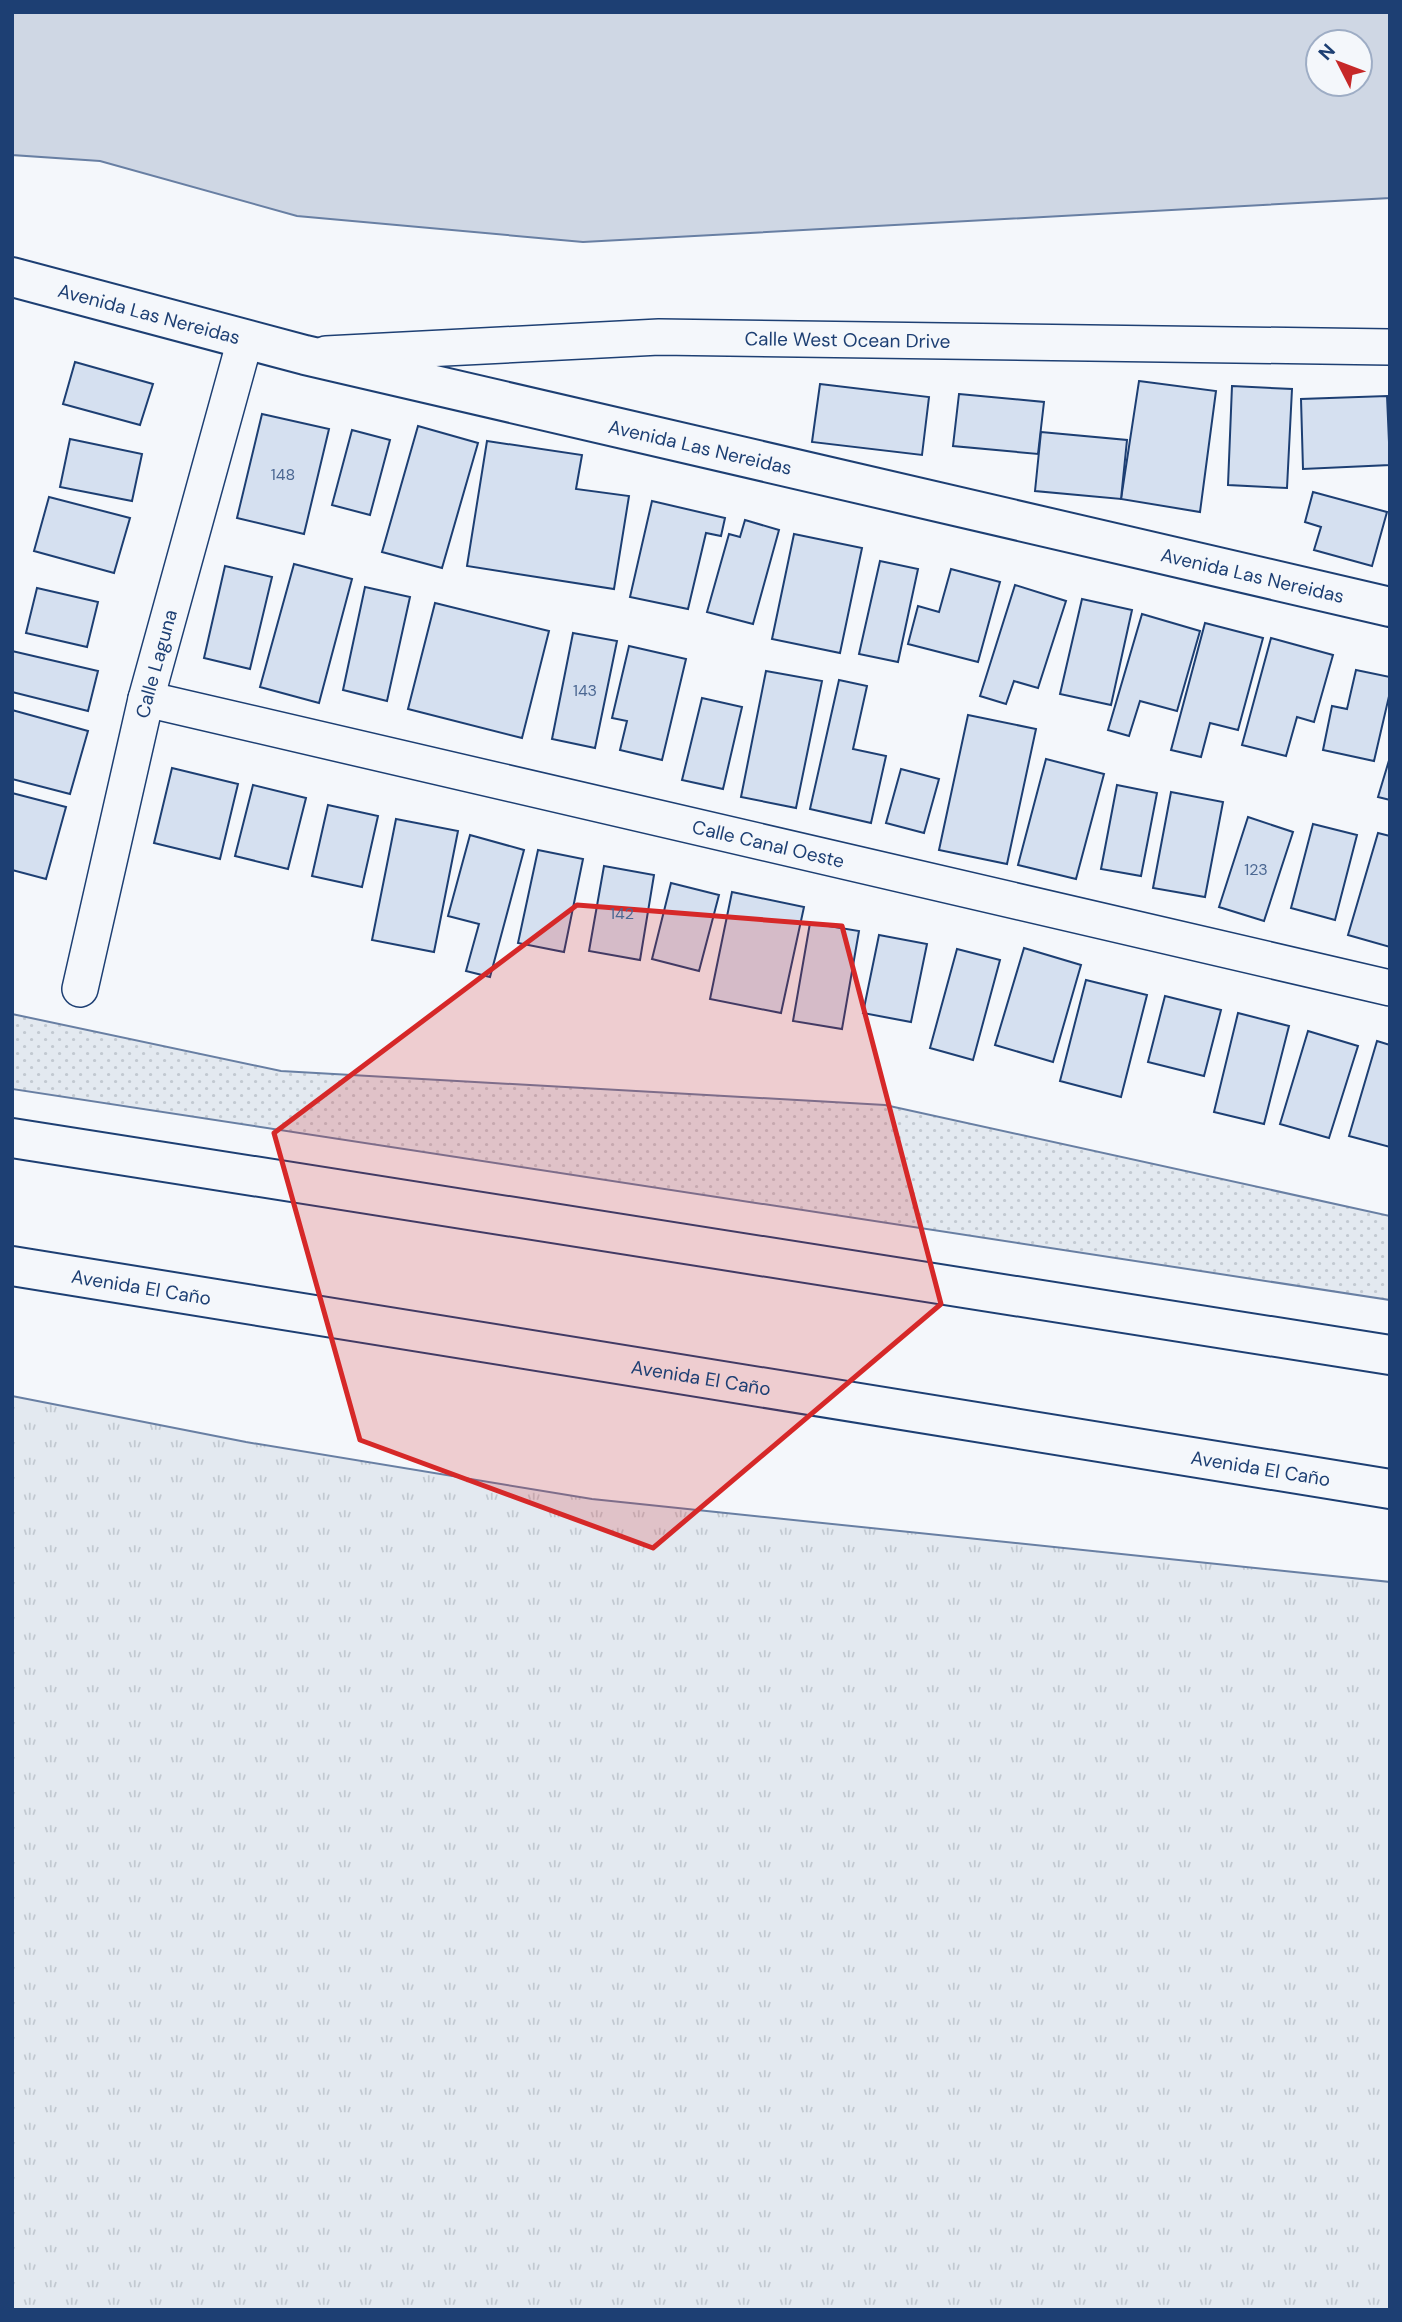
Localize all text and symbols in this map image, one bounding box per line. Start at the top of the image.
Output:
north arrow [1304,28,1374,98]
text: N [1313,38,1341,65]
street label: Avenida Las Nereidas [55,278,243,350]
street label: Calle West Ocean Drive [744,326,951,354]
street label: Avenida Las Nereidas [606,414,794,481]
house number: 148 [271,464,295,485]
street label: Avenida Las Nereidas [1158,542,1347,609]
street label: Calle Laguna [130,607,183,721]
house number: 143 [573,680,597,701]
street label: Calle Canal Oeste [690,814,847,874]
house number: 123 [1244,859,1268,880]
house number: 142 [610,903,634,924]
street label: Avenida El Caño [70,1264,213,1311]
street label: Avenida El Caño [629,1354,773,1402]
street label: Avenida El Caño [1189,1445,1332,1492]

